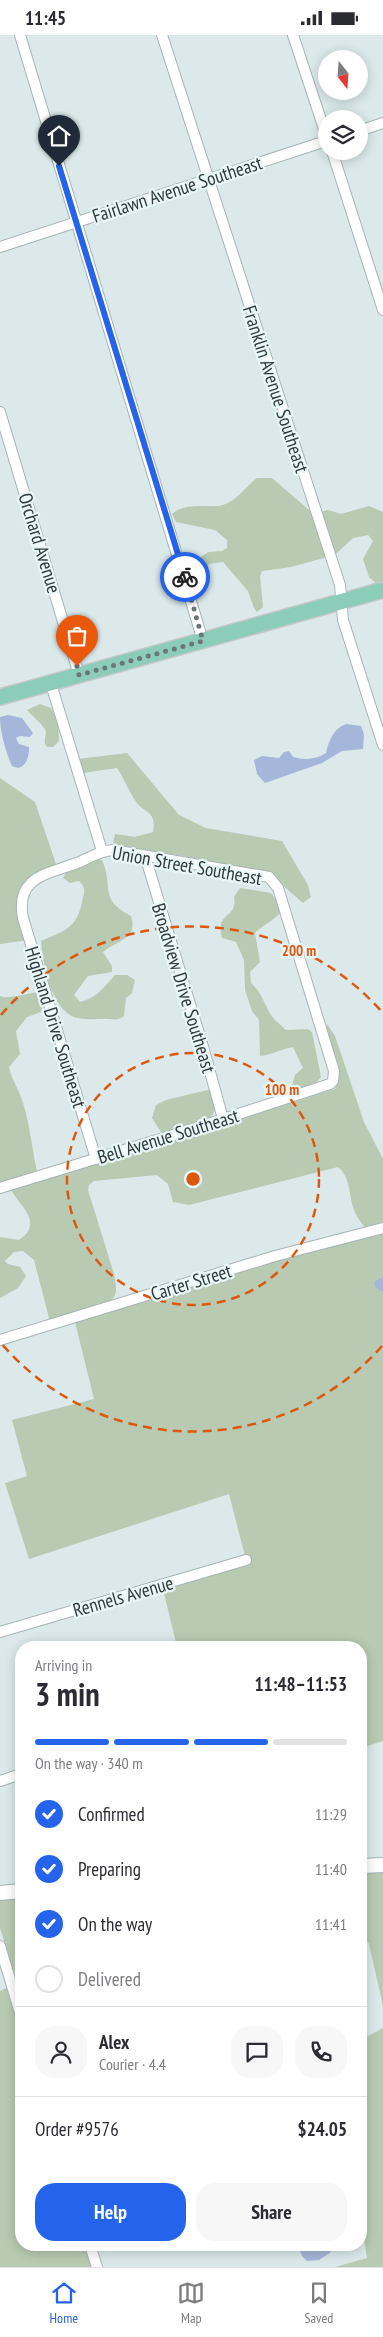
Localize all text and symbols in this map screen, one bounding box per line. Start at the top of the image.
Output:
text: 11:45 [25,6,66,30]
north arrow [318,50,368,100]
map controls [318,50,368,160]
button: layers [318,110,368,160]
pin [38,115,80,166]
icon: home [45,122,73,150]
street label: Fairlawn Avenue Southeast [89,150,266,228]
street label: Franklin Avenue Southeast [238,302,315,476]
street label: Orchard Avenue [13,490,67,596]
courier [160,552,210,602]
icon: bike [171,563,199,591]
pin [56,615,98,666]
icon: bag [63,622,91,650]
street label: Union Street Southeast [110,840,264,890]
street label: Broadview Drive Southeast [147,900,221,1076]
text: 200 m [282,941,316,960]
street label: Highland Drive Southeast [20,943,92,1111]
text: 100 m [265,1080,299,1099]
street label: Bell Avenue Southeast [94,1103,242,1169]
centre of rings [184,1170,202,1188]
street label: Carter Street [148,1258,235,1306]
street label: Rennels Avenue [70,1570,176,1622]
text: Arriving in [35,1655,92,1675]
text: 11:48–11:53 [254,1672,347,1696]
text: 3 min [35,1673,100,1715]
text: On the way · 340 m [35,1753,143,1773]
icon: check [35,1800,63,1828]
text: Confirmed [78,1802,145,1826]
text: 11:29 [315,1804,347,1824]
icon: check [35,1855,63,1883]
text: Preparing [78,1857,141,1881]
text: 11:40 [315,1859,347,1879]
icon: check [35,1910,63,1938]
text: On the way [78,1912,152,1936]
text: 11:41 [315,1914,347,1934]
text: Delivered [78,1967,141,1991]
button: person [35,2026,87,2078]
button: chat [231,2026,283,2078]
button: phone [295,2026,347,2078]
text: Alex [99,2030,129,2054]
text: Courier · 4.4 [99,2054,166,2074]
text: Order #9576 [35,2117,119,2141]
text: $24.05 [298,2117,347,2141]
button: Help [35,2183,186,2241]
button: Share [196,2183,347,2241]
tab: Home [50,2279,78,2327]
tab: Map [177,2279,205,2327]
tab: Saved [305,2279,333,2327]

